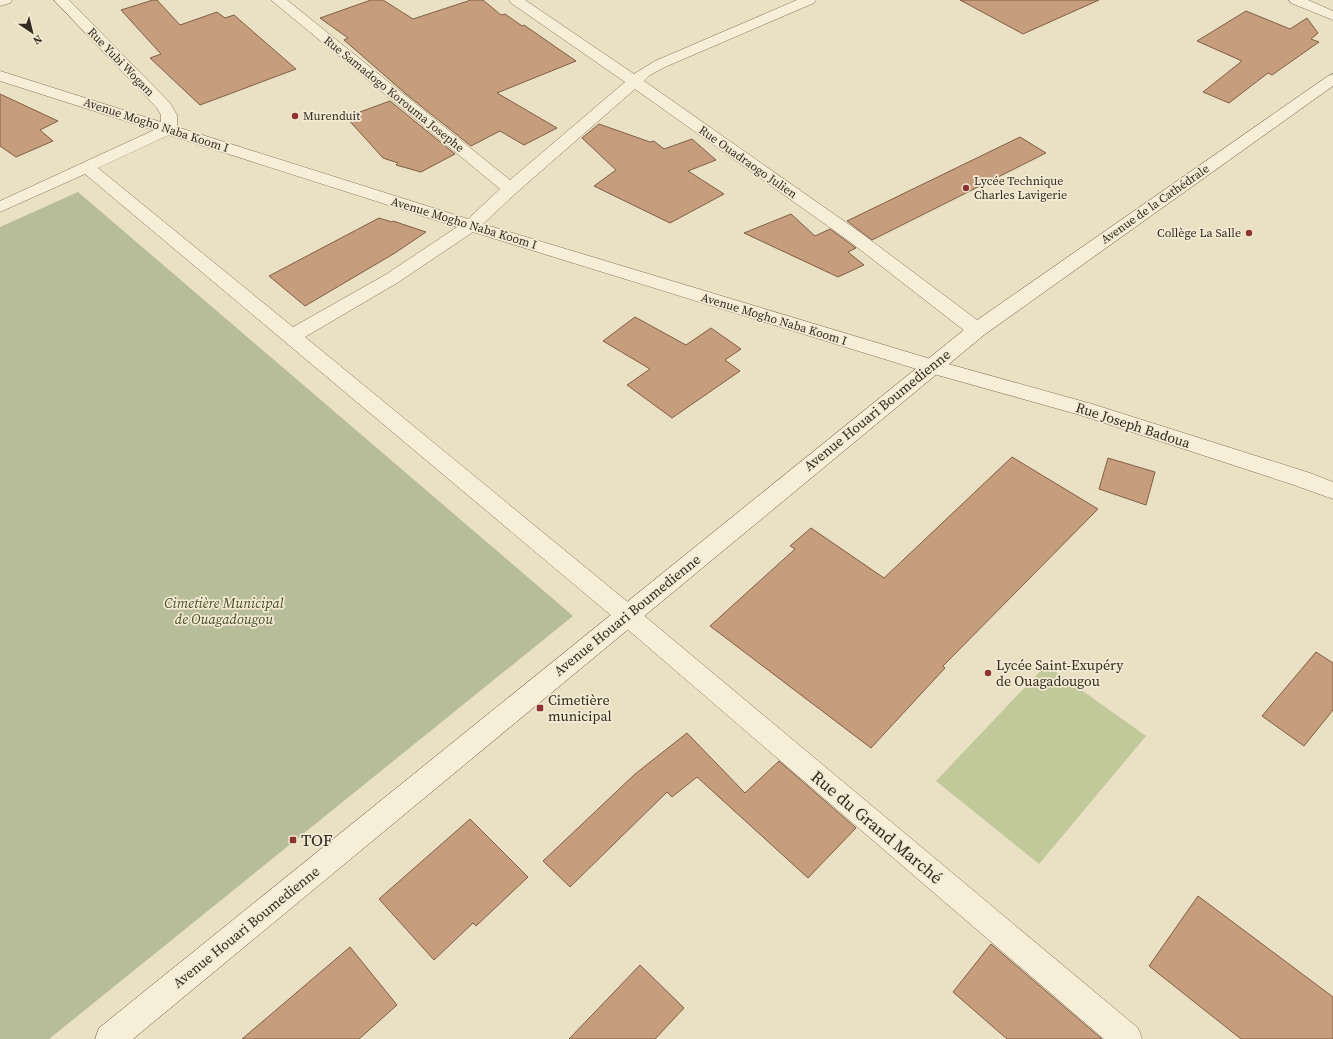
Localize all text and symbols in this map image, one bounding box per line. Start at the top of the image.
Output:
north arrow [12,12,52,52]
street label: Rue Yubi Wogam [84,24,158,100]
text: N [30,31,45,48]
street label: Rue Samadogo Korouma Josephe [320,32,468,156]
street label: Avenue Mogho Naba Koom I [81,94,231,156]
place label: Murenduit [303,108,360,124]
marker: Murenduit [290,111,300,121]
street label: Rue Ouadraogo Julien [696,122,800,202]
street label: Avenue de la Cathédrale [1098,161,1212,247]
place label: Lycée Technique Charles Lavigerie [974,173,1067,203]
marker: Lycée Technique Charles Lavigerie [961,183,971,193]
street label: Avenue Mogho Naba Koom I [389,193,539,253]
place label: Collège La Salle [1157,225,1241,241]
marker: Collège La Salle [1244,228,1254,238]
street label: Avenue Mogho Naba Koom I [699,289,849,349]
street label: Avenue Houari Boumedienne [799,344,955,476]
street label: Rue Joseph Badoua [1073,397,1194,453]
street label: Avenue Houari Boumedienne [549,549,705,681]
park label: Cimetière Municipal de Ouagadougou [164,593,284,629]
place label: Lycée Saint-Exupéry de Ouagadougou [996,655,1124,691]
marker: Lycée Saint-Exupéry de Ouagadougou [983,668,993,678]
place label: Cimetière municipal [548,690,612,726]
marker: Cimetière municipal [535,703,545,713]
street label: Rue du Grand Marché [806,765,948,889]
place label: TOF [301,828,333,852]
marker: TOF [288,835,298,845]
street label: Avenue Houari Boumedienne [168,861,324,993]

